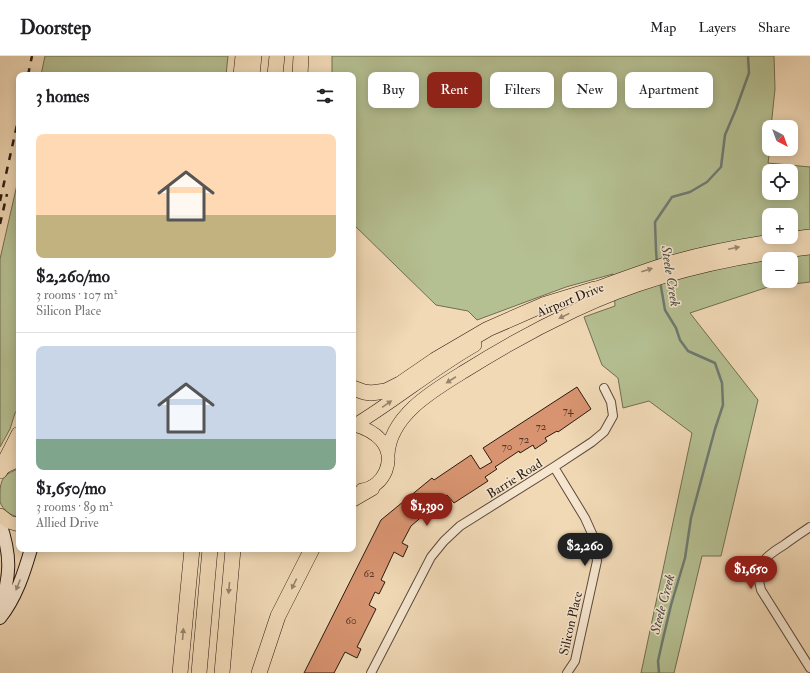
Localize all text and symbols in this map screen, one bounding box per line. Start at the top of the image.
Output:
text: Doorstep [20,16,91,40]
text: Map [650,19,676,36]
text: Layers [698,19,736,36]
text: Share [758,19,790,36]
chip: Buy [368,72,419,108]
chip: Rent [427,72,482,108]
chip: Filters [490,72,554,108]
chip: New [562,72,617,108]
chip: Apartment [625,72,713,108]
icon: filters [314,85,336,107]
text: 3 homes [36,86,89,107]
north arrow [762,120,798,156]
map controls [762,120,798,288]
icon: home [150,160,222,232]
button: locate [762,164,798,200]
button: + [762,208,798,244]
water label: Steele Creek [657,243,684,308]
one-way arrow [728,244,740,250]
button: − [762,252,798,288]
text: $2,260/mo [36,266,110,287]
one-way arrow [641,267,653,273]
street label: Airport Drive [534,279,607,322]
text: 3 rooms · 107 m² [36,287,117,303]
text: Silicon Place [36,303,101,319]
one-way arrow [558,313,570,319]
icon: home [150,372,222,444]
one-way arrow [446,376,456,384]
one-way arrow [382,400,393,408]
house number: 74 [563,404,574,417]
house number: 72 [536,420,547,433]
house number: 72 [519,433,530,446]
house number: 70 [502,440,513,453]
street label: Barrie Road [484,455,546,502]
text: $1,650/mo [36,478,106,499]
pin: $1,390 [394,493,460,527]
text: $1,390 [410,498,444,514]
text: 3 rooms · 89 m² [36,499,113,515]
text: Allied Drive [36,515,99,531]
pin: $2,260 [552,533,618,567]
text: $2,260 [567,538,603,554]
pin: $1,650 [718,556,784,590]
text: $1,650 [734,561,768,577]
house number: 62 [363,567,375,580]
water label: Steele Creek [646,572,679,637]
one-way arrow [291,578,297,590]
one-way arrow [15,580,21,592]
one-way arrow [226,582,233,594]
street label: Silicon Place [556,589,586,657]
house number: 60 [345,614,357,627]
one-way arrow [180,628,187,640]

